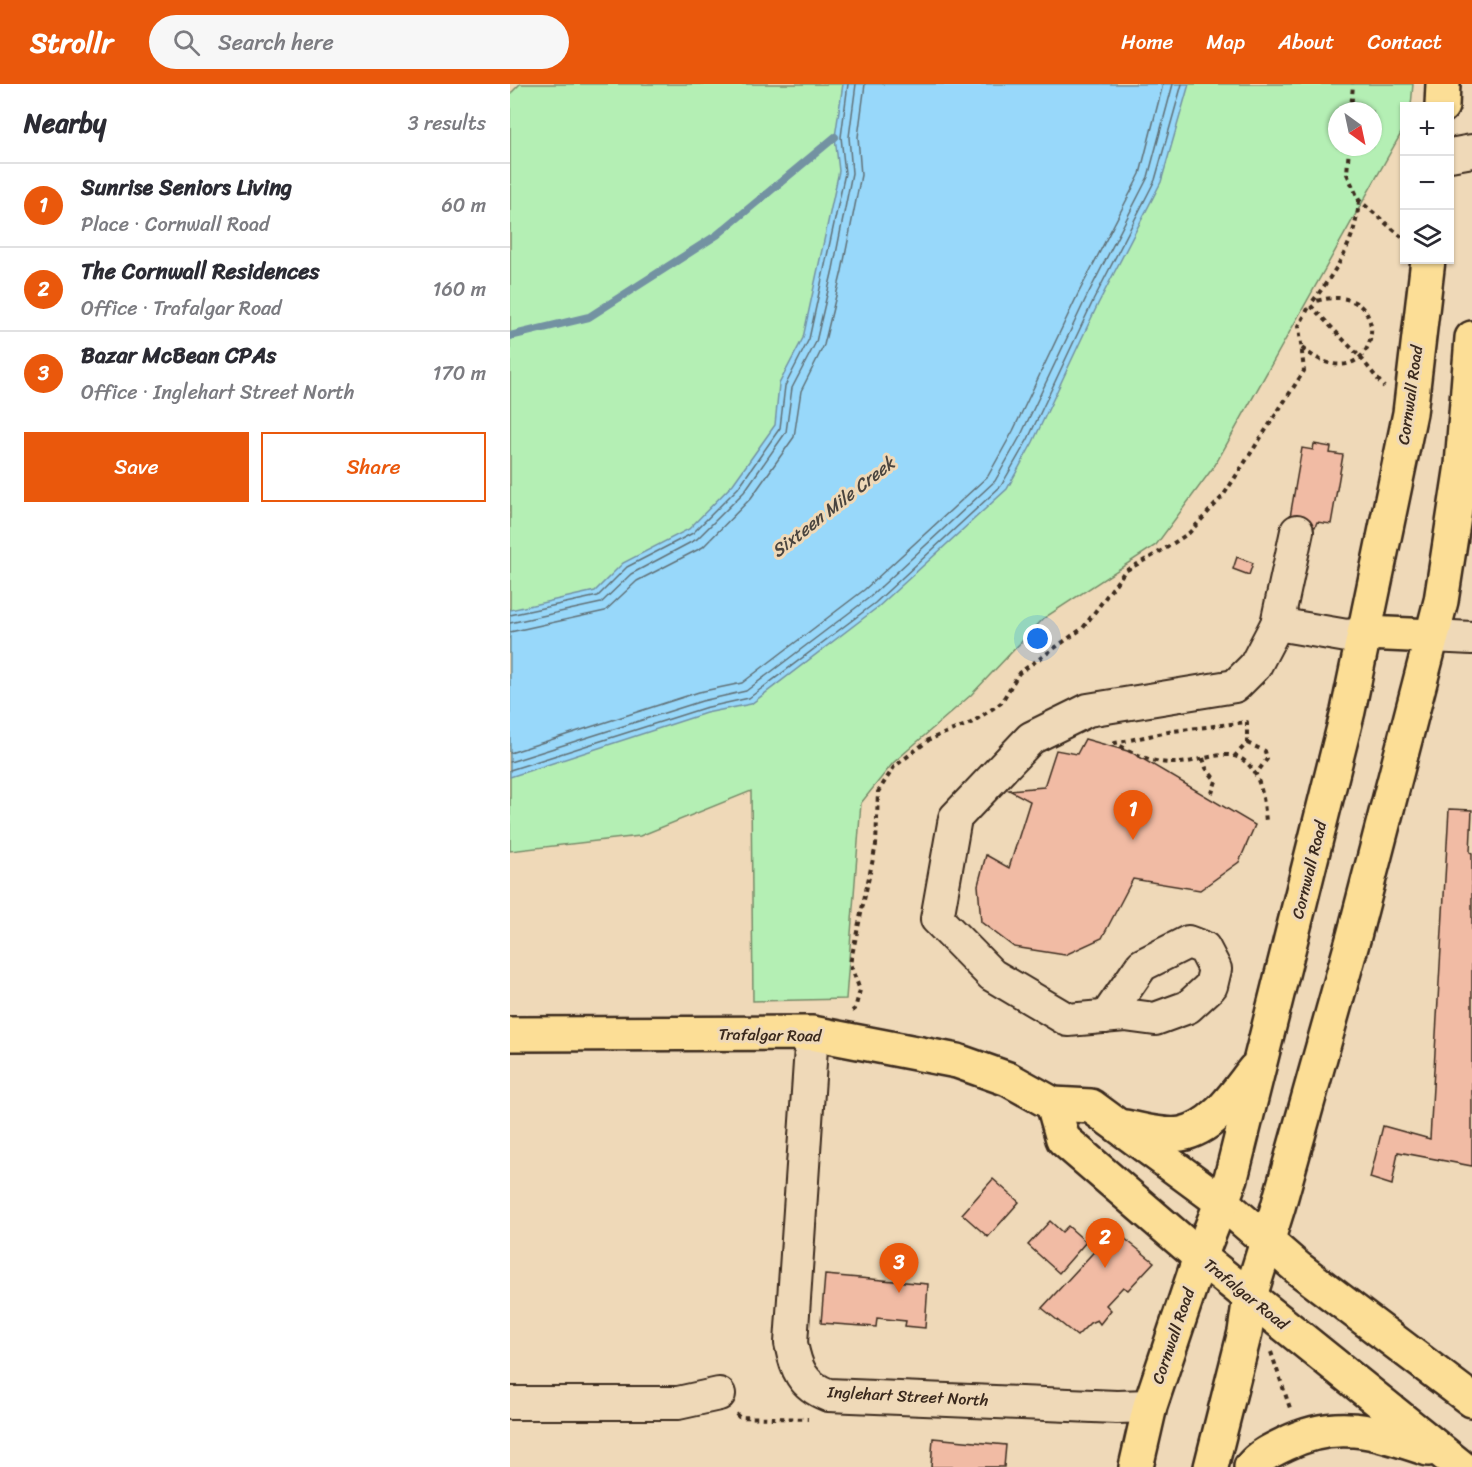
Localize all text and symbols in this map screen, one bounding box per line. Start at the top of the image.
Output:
search box [149,15,569,69]
text: Strollr [30,18,113,67]
text: Search here [218,23,334,62]
text: Home [1121,23,1173,61]
text: Map [1206,23,1245,61]
text: About [1278,23,1335,61]
text: Contact [1368,23,1442,61]
icon: search [170,26,203,59]
text: Nearby [24,100,106,146]
north arrow [1328,102,1382,156]
map controls [1400,102,1454,264]
button: + [1400,102,1454,156]
text: 3 results [408,106,486,141]
button: − [1400,156,1454,210]
text: Sunrise Seniors Living [81,168,292,207]
text: 1 [39,188,48,223]
text: 60 m [441,188,486,223]
text: Place · Cornwall Road [81,207,270,242]
button: layers [1400,210,1454,264]
text: The Cornwall Residences [81,252,320,291]
text: 2 [38,272,49,307]
text: 160 m [433,272,486,307]
text: Office · Trafalgar Road [81,291,282,326]
text: Bazar McBean CPAs [81,336,276,375]
street label: Cornwall Road [1389,342,1432,446]
text: 3 [38,356,49,391]
text: 170 m [433,356,486,391]
text: Office · Inglehart Street North [81,375,354,410]
button: Save [24,432,249,502]
button: Share [261,432,486,502]
water label: Sixteen Mile Creek [764,447,903,566]
your location [1023,624,1052,653]
pin: 1 [1114,790,1152,840]
street label: Cornwall Road [1283,817,1336,922]
street label: Trafalgar Road [718,1020,823,1050]
pin: 2 [1086,1218,1124,1268]
pin: 3 [880,1244,918,1293]
street label: Trafalgar Road [1197,1250,1296,1339]
street label: Cornwall Road [1143,1283,1203,1388]
street label: Inglehart Street North [826,1377,989,1415]

